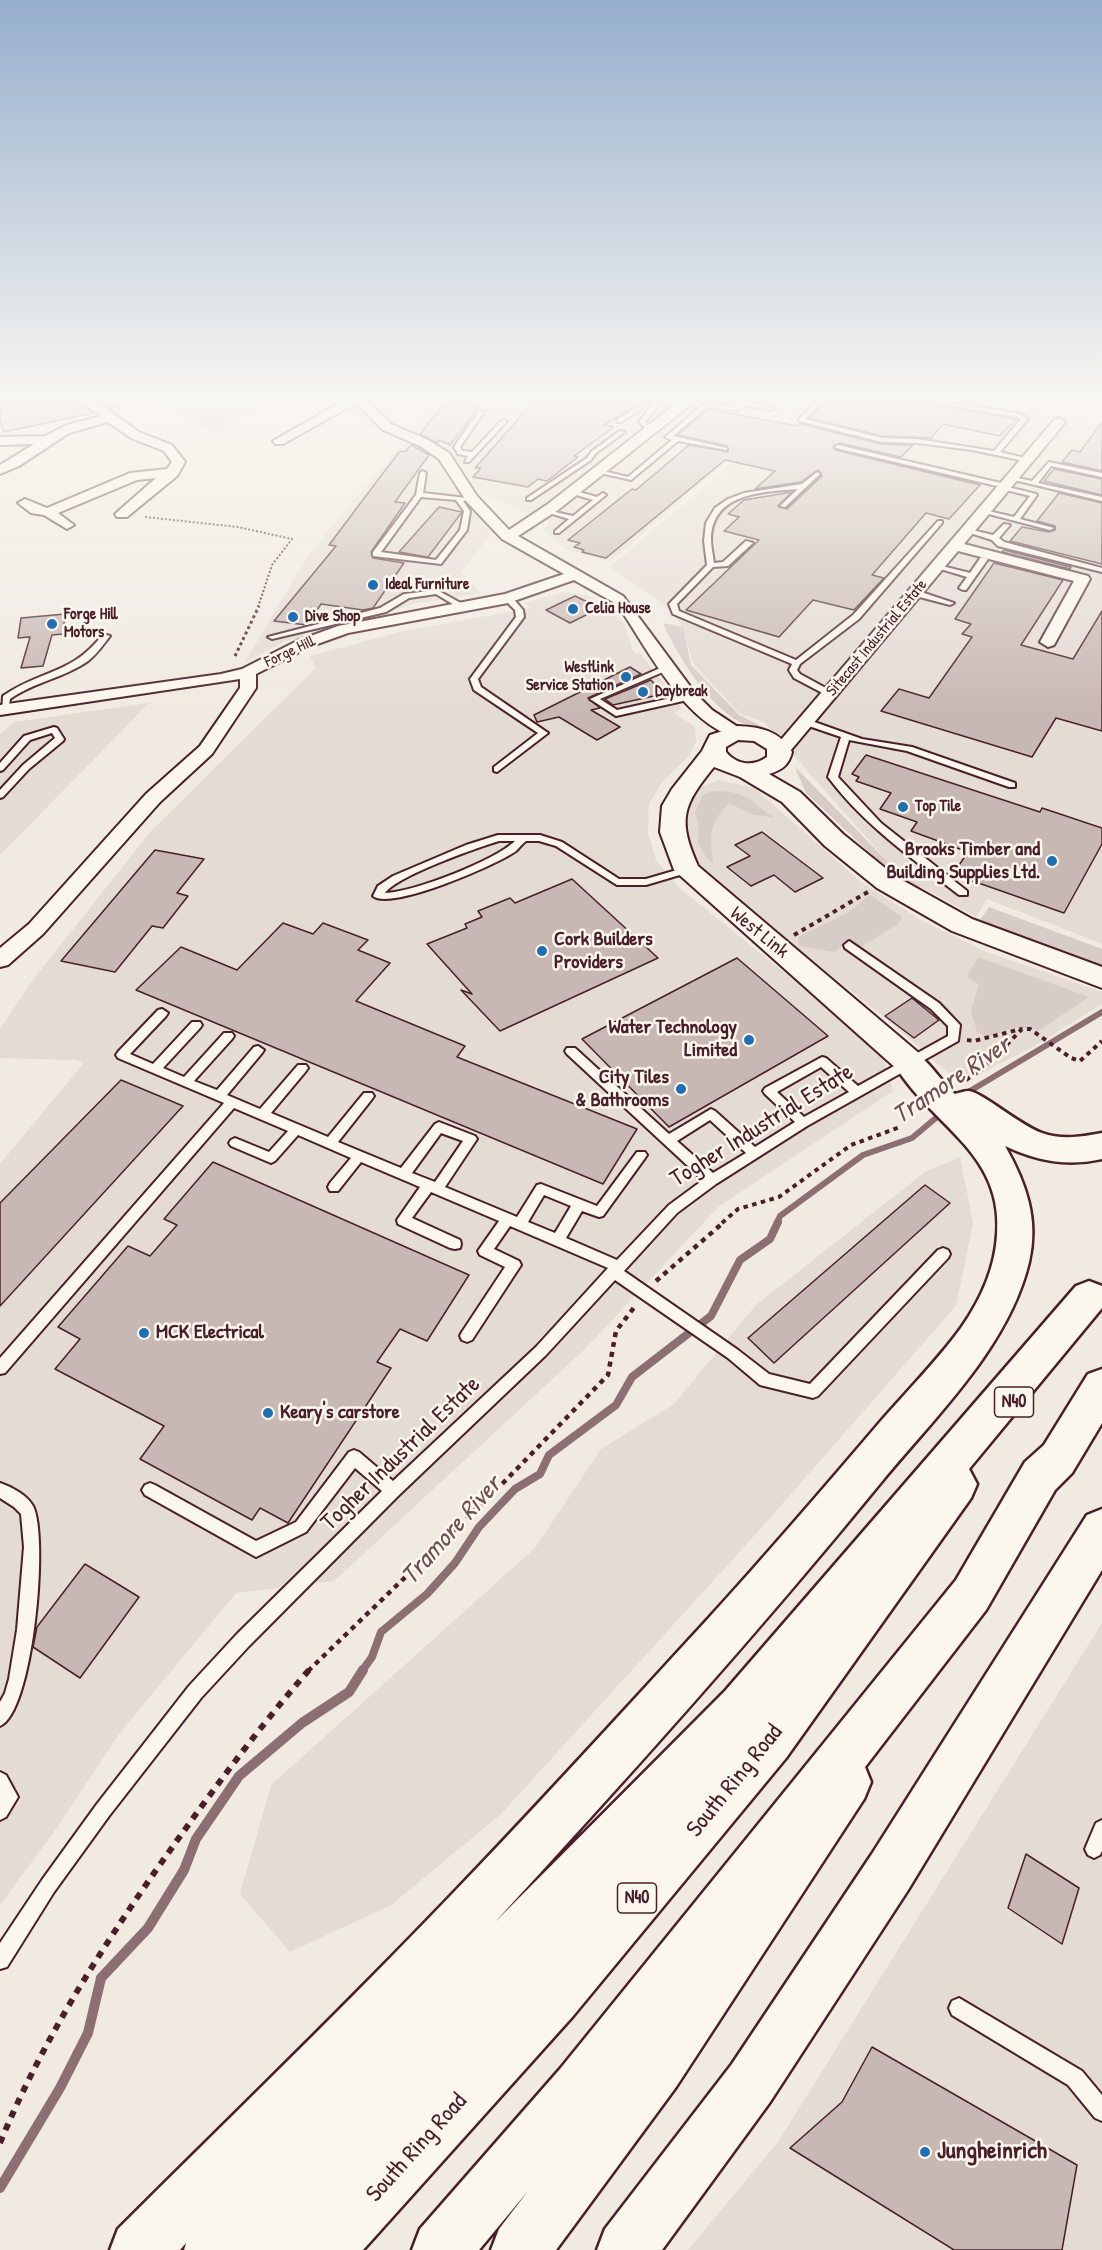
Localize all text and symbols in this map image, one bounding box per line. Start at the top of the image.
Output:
place label: Ideal Furniture [385,575,469,595]
street label: Sitecast Industrial Estate [822,576,932,700]
marker: Ideal Furniture [366,578,380,592]
place label: Celia House [585,599,651,619]
marker: Celia House [566,602,580,616]
place label: Forge Hill Motors [64,605,118,643]
place label: Dive Shop [305,607,360,627]
marker: Dive Shop [286,610,300,624]
marker: Forge Hill Motors [45,617,59,631]
street label: Forge Hill [262,632,318,672]
place label: Westlink Service Station [526,658,614,696]
marker: Westlink Service Station [619,670,633,684]
place label: Daybreak [655,682,708,702]
marker: Daybreak [636,685,650,699]
place label: Top Tile [915,797,961,817]
marker: Top Tile [896,800,910,814]
place label: Brooks Timber and Building Supplies Ltd. [886,838,1040,885]
marker: Brooks Timber and Building Supplies Ltd. [1045,854,1059,868]
street label: West Link [725,902,793,964]
place label: Cork Builders Providers [554,928,653,975]
marker: Cork Builders Providers [535,944,549,958]
place label: Water Technology Limited [608,1016,737,1063]
water label: Tramore River [887,1030,1017,1132]
marker: Water Technology Limited [742,1033,756,1047]
street label: Togher Industrial Estate [665,1058,859,1194]
place label: City Tiles & Bathrooms [575,1066,669,1113]
marker: City Tiles & Bathrooms [674,1082,688,1096]
place label: MCK Electrical [156,1321,264,1345]
marker: MCK Electrical [137,1326,151,1340]
street label: Togher Industrial Estate [315,1371,487,1537]
road number: N40 [994,1387,1034,1417]
place label: Keary's carstore [280,1401,400,1425]
marker: Keary's carstore [261,1406,275,1420]
water label: Tramore River [395,1470,509,1592]
street label: South Ring Road [681,1719,789,1843]
road number: N40 [618,1883,656,1913]
street label: South Ring Road [361,2088,473,2208]
place label: Jungheinrich [937,2138,1047,2166]
marker: Jungheinrich [918,2145,932,2159]

